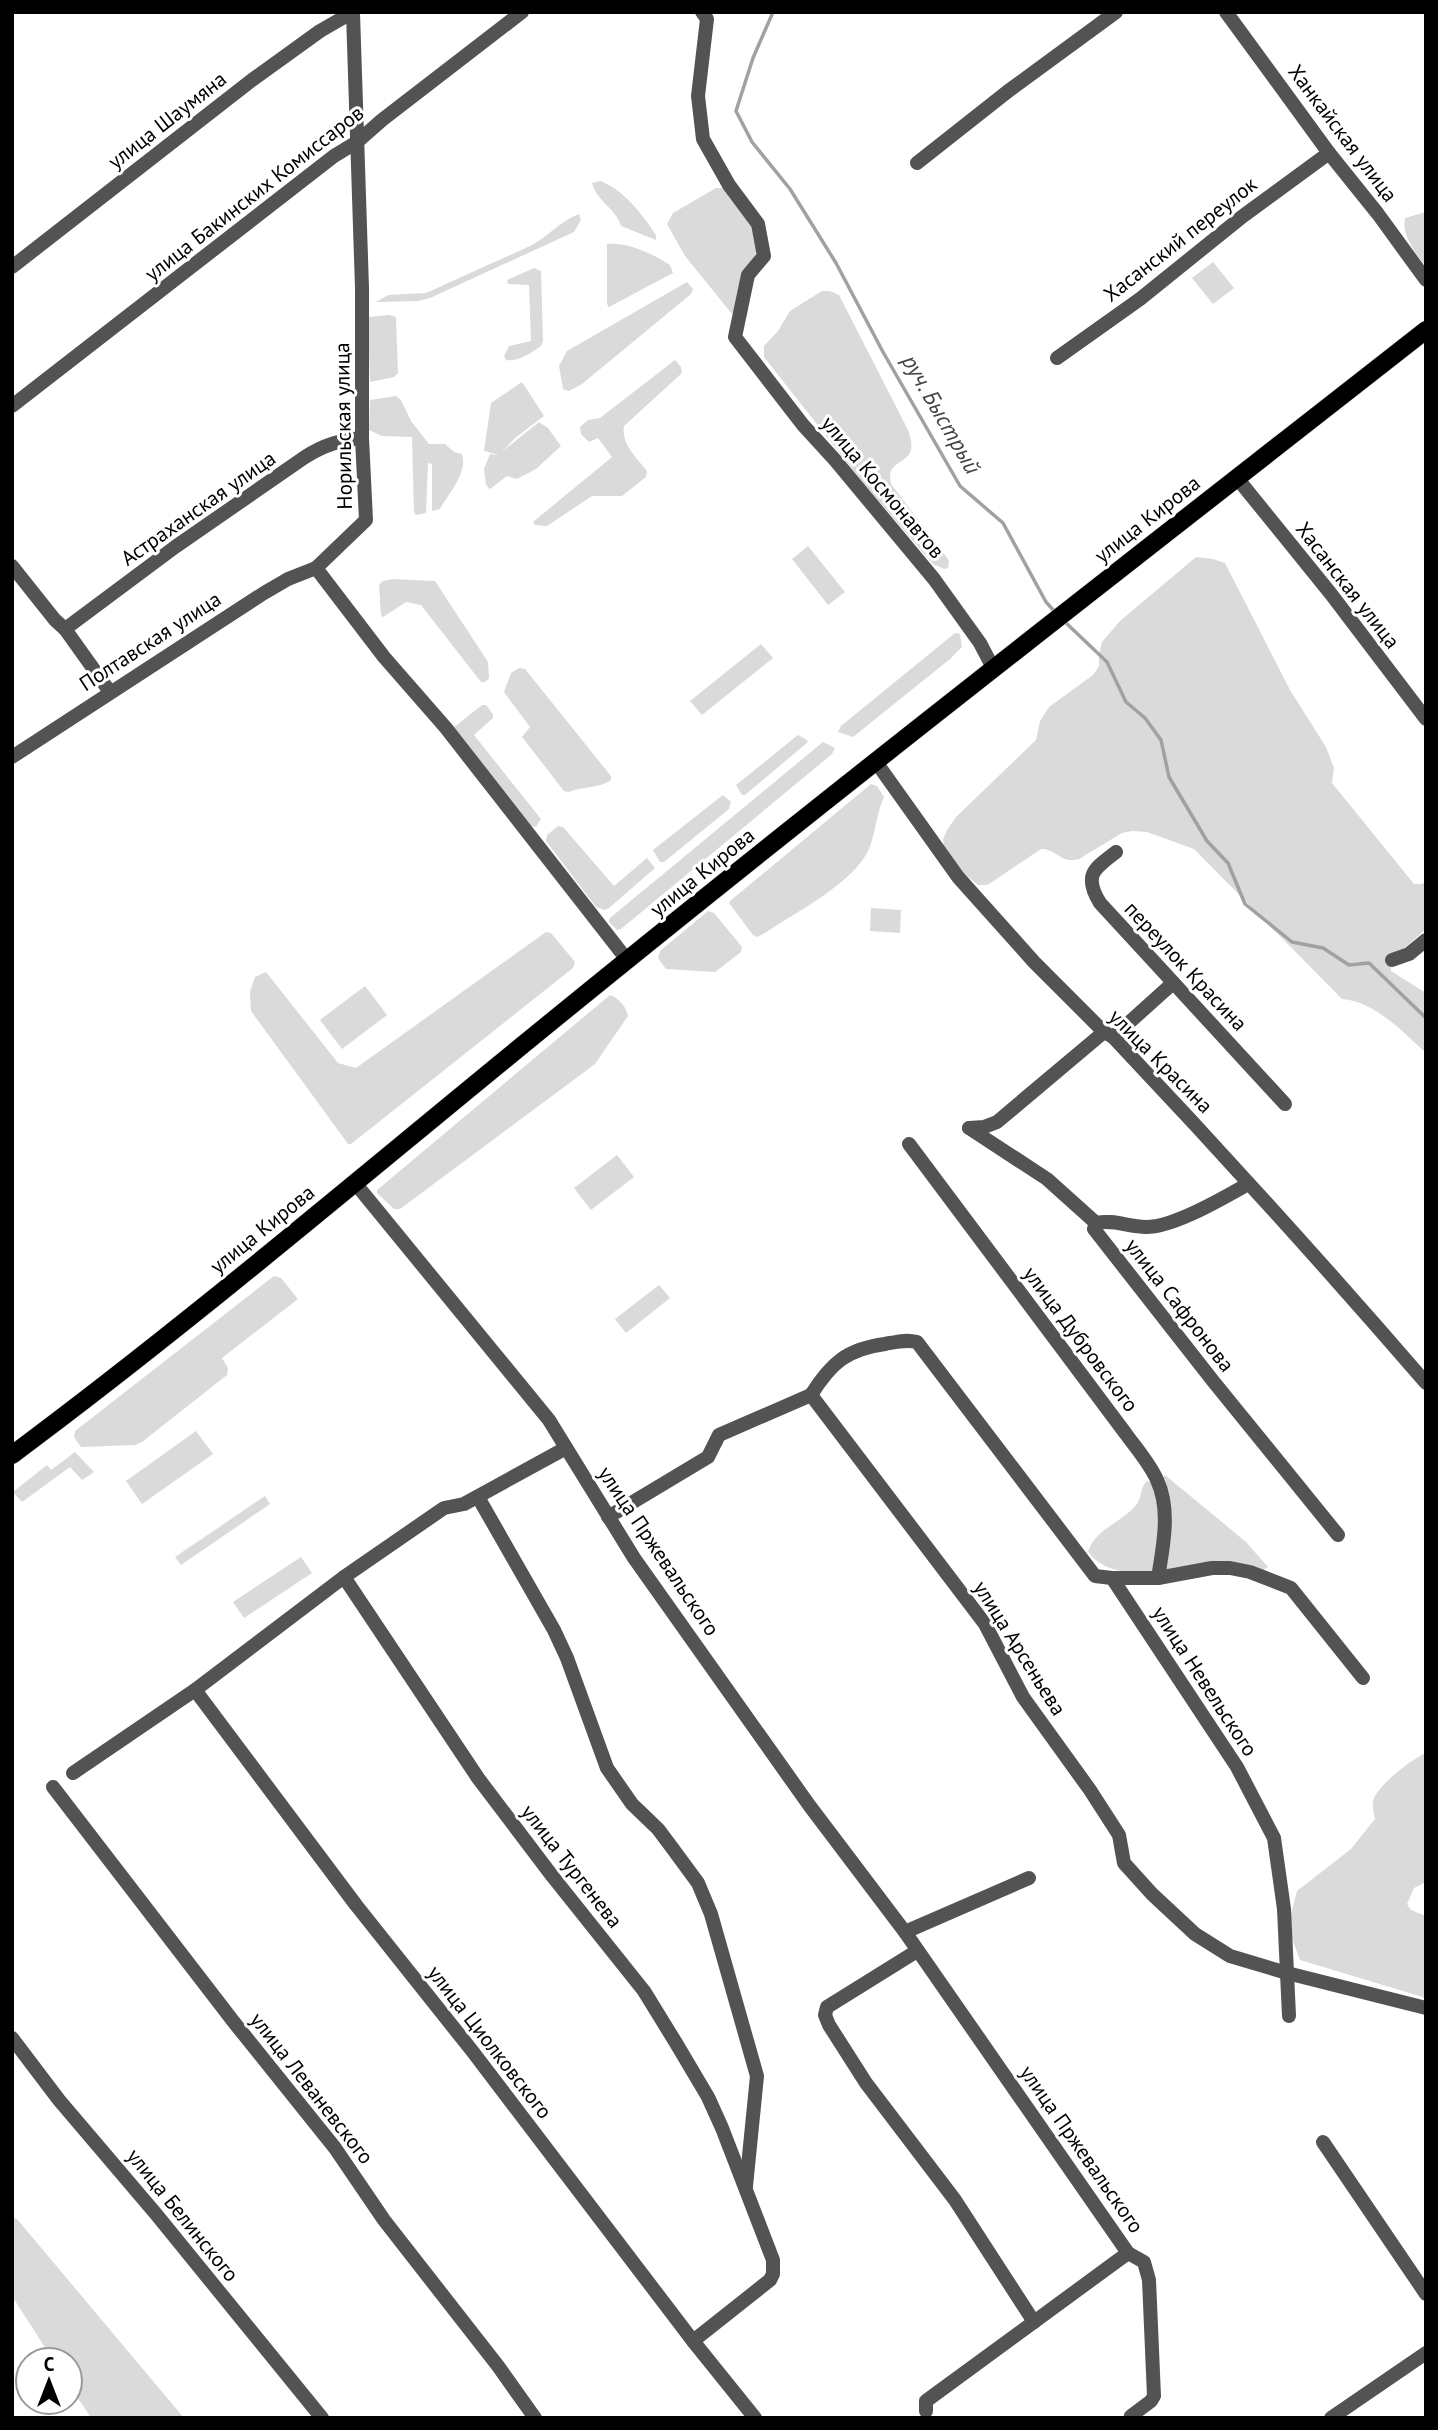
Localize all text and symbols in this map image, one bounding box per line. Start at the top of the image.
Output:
street label: Ханкайская улица [1282,59,1404,207]
street label: улица Шаумяна [102,65,232,175]
street label: улица Бакинских Комиссаров [139,99,369,287]
street label: Хасанский переулок [1098,171,1262,307]
street label: Норильская улица [328,342,358,510]
water label: руч. Быстрый [896,348,988,479]
street label: улица Космонавтов [815,410,951,564]
street label: Астраханская улица [115,445,281,571]
street label: улица Кирова [1089,469,1205,569]
street label: Хасанская улица [1290,516,1406,654]
street label: Полтавская улица [74,585,226,697]
street label: улица Кирова [644,822,760,922]
street label: переулок Красина [1119,895,1253,1037]
street label: улица Красина [1103,1003,1219,1119]
street label: улица Кирова [204,1179,320,1279]
street label: улица Сафронова [1120,1233,1240,1377]
street label: улица Дубровского [1017,1261,1145,1417]
street label: улица Пржевальского [592,1461,726,1641]
street label: улица Арсеньева [968,1576,1072,1720]
street label: улица Невельского [1146,1601,1264,1761]
street label: улица Тургенева [515,1799,629,1933]
street label: улица Циолковского [422,1960,558,2124]
street label: улица Леваневского [244,2007,380,2169]
street label: улица Пржевальского [1014,2060,1150,2238]
street label: улица Белинского [121,2143,245,2287]
north arrow [14,2346,84,2416]
text: С [44,2352,55,2376]

